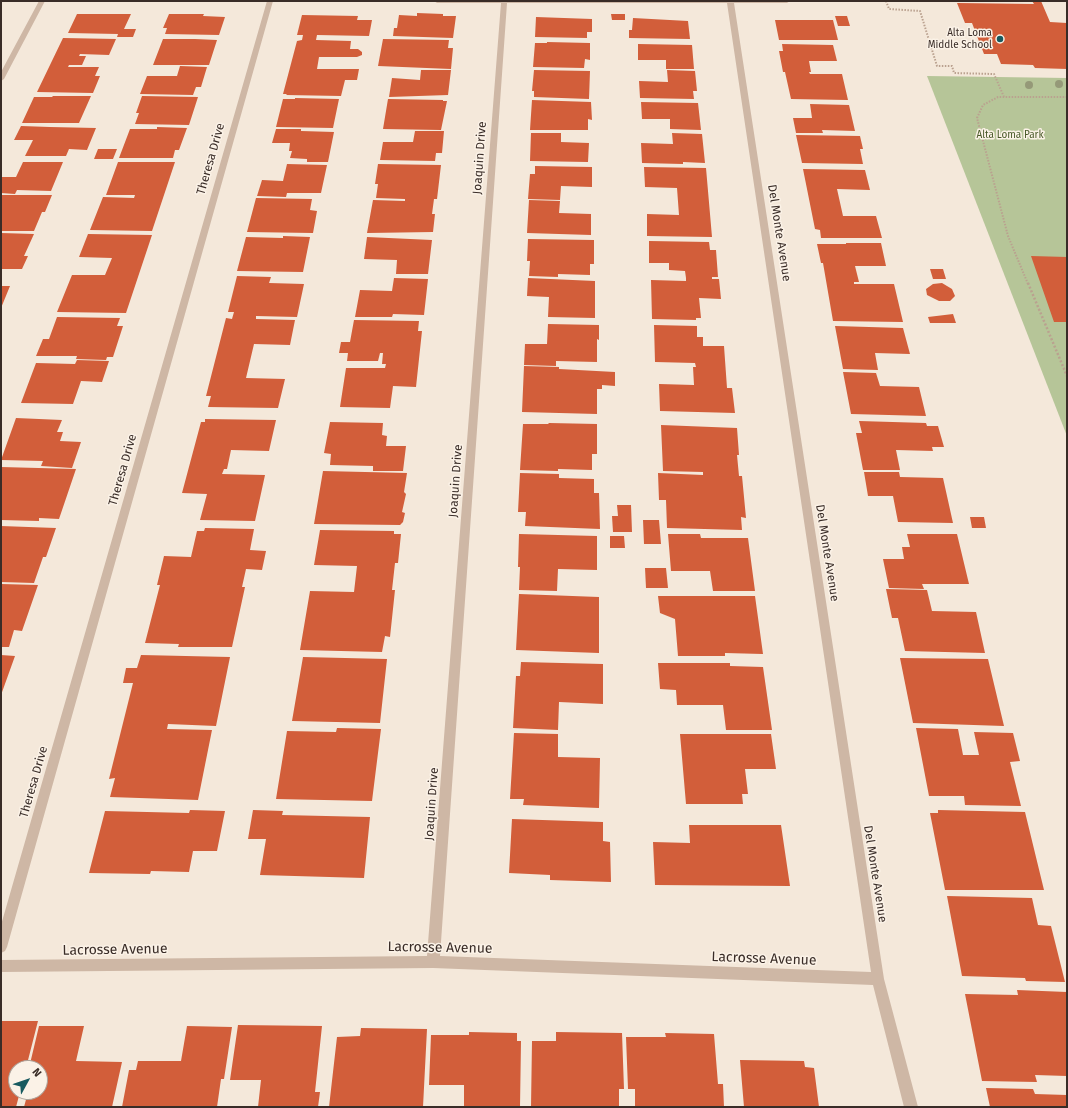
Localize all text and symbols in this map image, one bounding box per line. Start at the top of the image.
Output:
place label: Alta Loma Middle School [928,27,992,50]
marker: Alta Loma Middle School [995,34,1005,44]
street label: Theresa Drive [194,121,228,197]
street label: Joaquin Drive [470,121,490,195]
park label: Alta Loma Park [976,129,1044,141]
street label: Del Monte Avenue [764,183,794,283]
street label: Theresa Drive [106,432,140,508]
street label: Joaquin Drive [446,444,466,518]
street label: Del Monte Avenue [812,503,842,603]
street label: Theresa Drive [17,744,51,820]
street label: Joaquin Drive [422,767,442,841]
street label: Del Monte Avenue [860,824,890,924]
street label: Lacrosse Avenue [387,939,493,957]
street label: Lacrosse Avenue [62,941,168,959]
street label: Lacrosse Avenue [711,949,817,969]
north arrow [8,1060,48,1100]
text: N [29,1066,44,1080]

